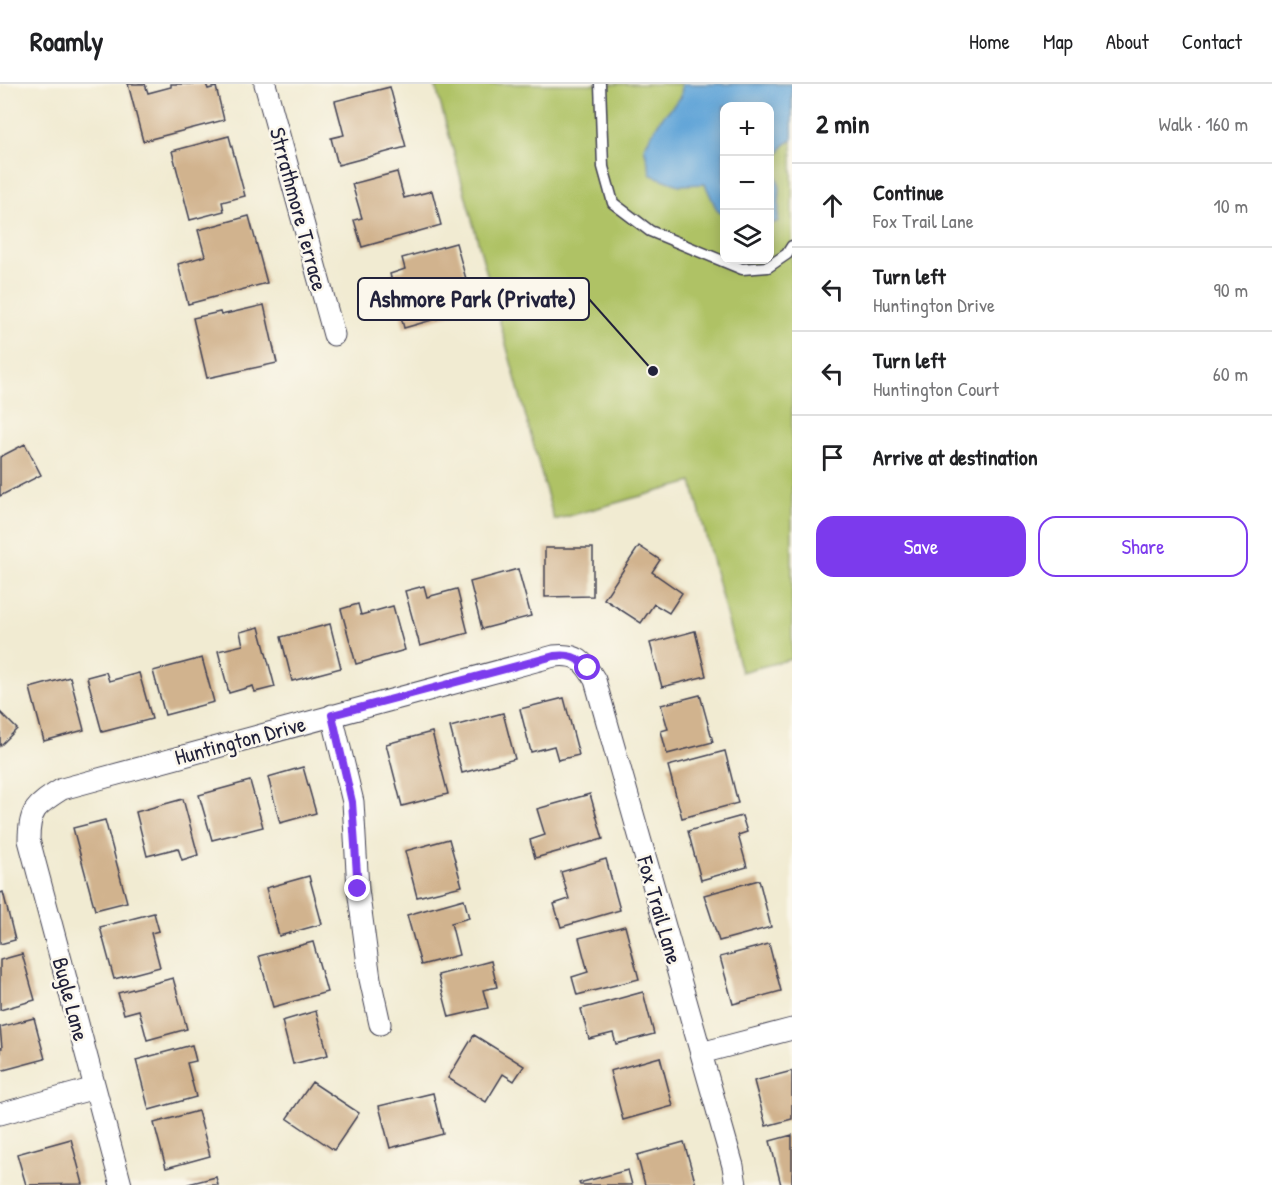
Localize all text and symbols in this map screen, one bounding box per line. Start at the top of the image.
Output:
text: Roamly [30,22,103,60]
text: Home [969,27,1010,56]
text: Map [1043,27,1073,56]
text: About [1106,27,1149,56]
text: Contact [1182,27,1242,56]
map controls [720,102,774,264]
button: + [720,102,774,156]
text: 2 min [816,106,869,141]
text: Walk · 160 m [1159,110,1248,137]
street label: Strrathmore Terrace [263,124,335,294]
button: − [720,156,774,210]
text: Continue [873,177,944,207]
icon: ahead [816,189,849,222]
text: 10 m [1214,192,1248,219]
text: Fox Trail Lane [873,207,974,234]
button: layers [720,210,774,264]
text: Turn left [873,261,946,291]
icon: left [816,273,849,306]
text: 90 m [1214,276,1248,303]
callout: Ashmore Park (Private) [358,278,589,320]
text: Ashmore Park (Private) [370,282,576,314]
text: Huntington Drive [873,291,995,318]
text: Turn left [873,345,946,375]
icon: left [816,357,849,390]
text: 60 m [1213,360,1248,387]
text: Huntington Court [873,375,999,402]
icon: arrive [816,441,849,474]
text: Arrive at destination [873,442,1038,472]
button: Save [816,516,1026,577]
button: Share [1038,516,1248,577]
route start [574,654,600,680]
street label: Huntington Drive [171,708,309,772]
street label: Fox Trail Lane [630,852,690,968]
route end [344,875,370,901]
street label: Bugle Lane [46,954,97,1044]

